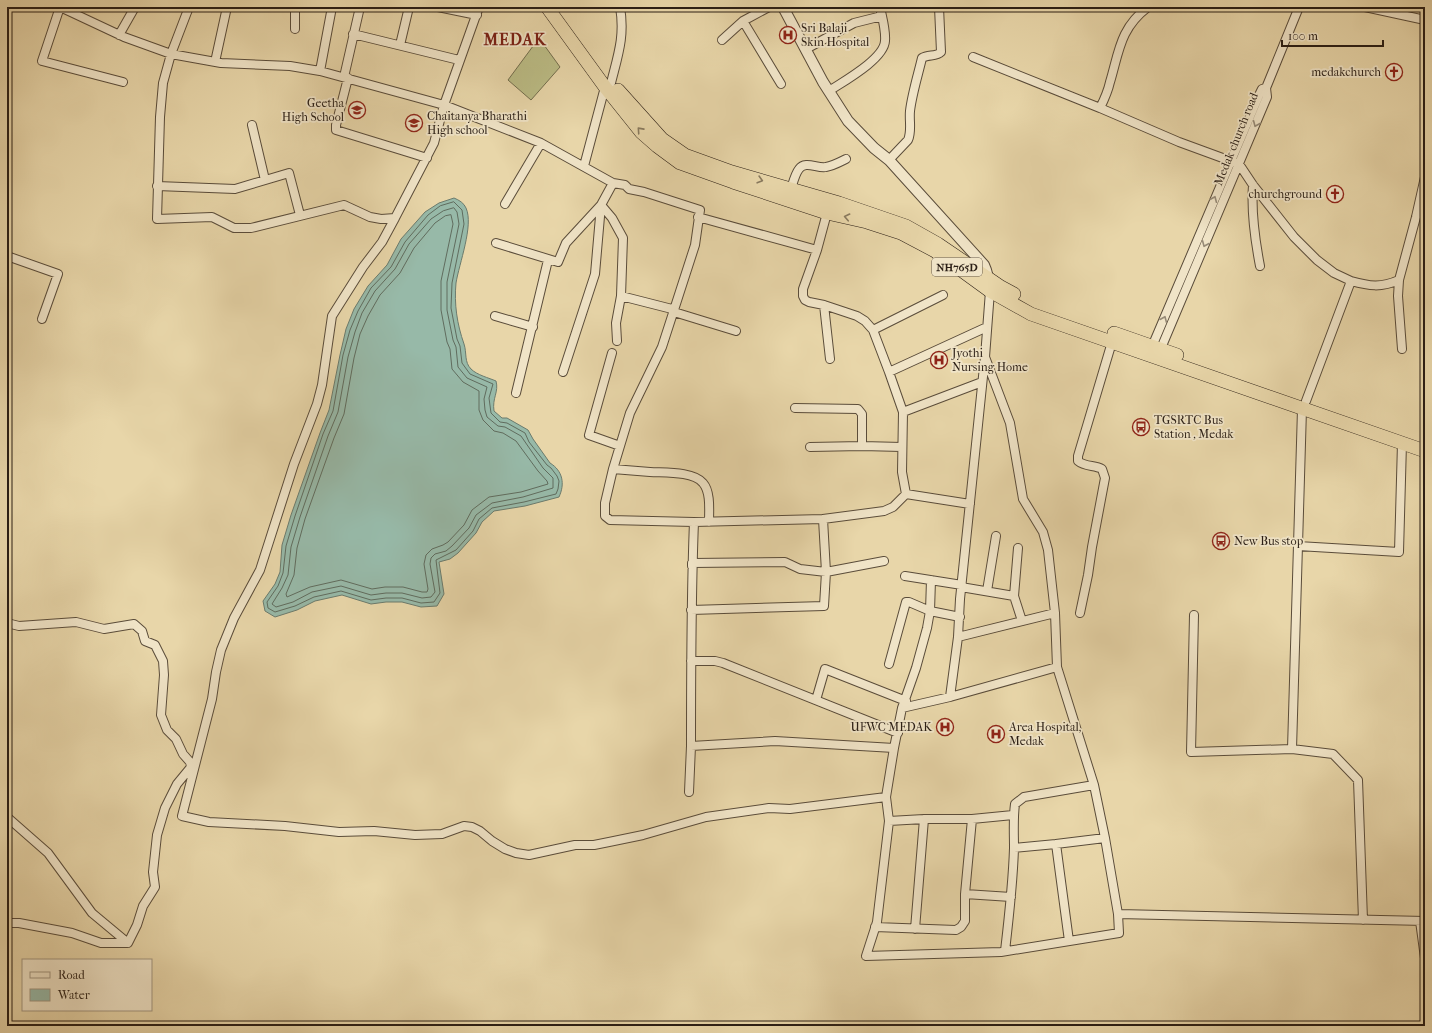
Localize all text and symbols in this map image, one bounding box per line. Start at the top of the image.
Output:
place label: Sri Balaji Skin Hospital [801,21,870,49]
scale bar [1282,22,1383,48]
hospital icon: Sri Balaji Skin Hospital [778,25,798,45]
text: 100 m [1288,29,1318,43]
district label: MEDAK [482,30,547,49]
church icon: medakchurch [1384,62,1404,82]
place label: medakchurch [1311,65,1381,79]
street label: Medak church road [1211,90,1261,188]
place label: Geetha High School [282,96,345,124]
school or university icon: Geetha High School [347,100,367,120]
place label: Chaitanya Bharathi High school [427,109,527,137]
school or university icon: Chaitanya Bharathi High school [404,113,424,133]
one-way arrow [1253,120,1261,128]
one-way arrow [637,127,644,134]
one-way arrow [757,176,763,184]
church icon: churchground [1325,184,1345,204]
place label: churchground [1249,187,1322,201]
one-way arrow [1210,196,1218,203]
one-way arrow [844,214,850,222]
one-way arrow [1202,239,1210,247]
road number: NH765D [932,258,982,276]
one-way arrow [1159,315,1167,322]
place label: Jyothi Nursing Home [951,346,1028,374]
hospital icon: Jyothi Nursing Home [929,350,949,370]
place label: TGSRTC Bus Station , Medak [1154,413,1234,441]
bus stop icon: TGSRTC Bus Station , Medak [1131,417,1151,437]
bus stop icon: New Bus stop [1211,531,1231,551]
place label: New Bus stop [1234,534,1304,548]
hospital icon: UFWC MEDAK [935,717,955,737]
place label: UFWC MEDAK [850,720,933,734]
place label: Area Hospital, Medak [1008,720,1082,748]
hospital icon: Area Hospital, Medak [986,724,1006,744]
legend [22,959,152,1011]
text: Road [58,968,85,982]
text: Water [57,988,91,1002]

